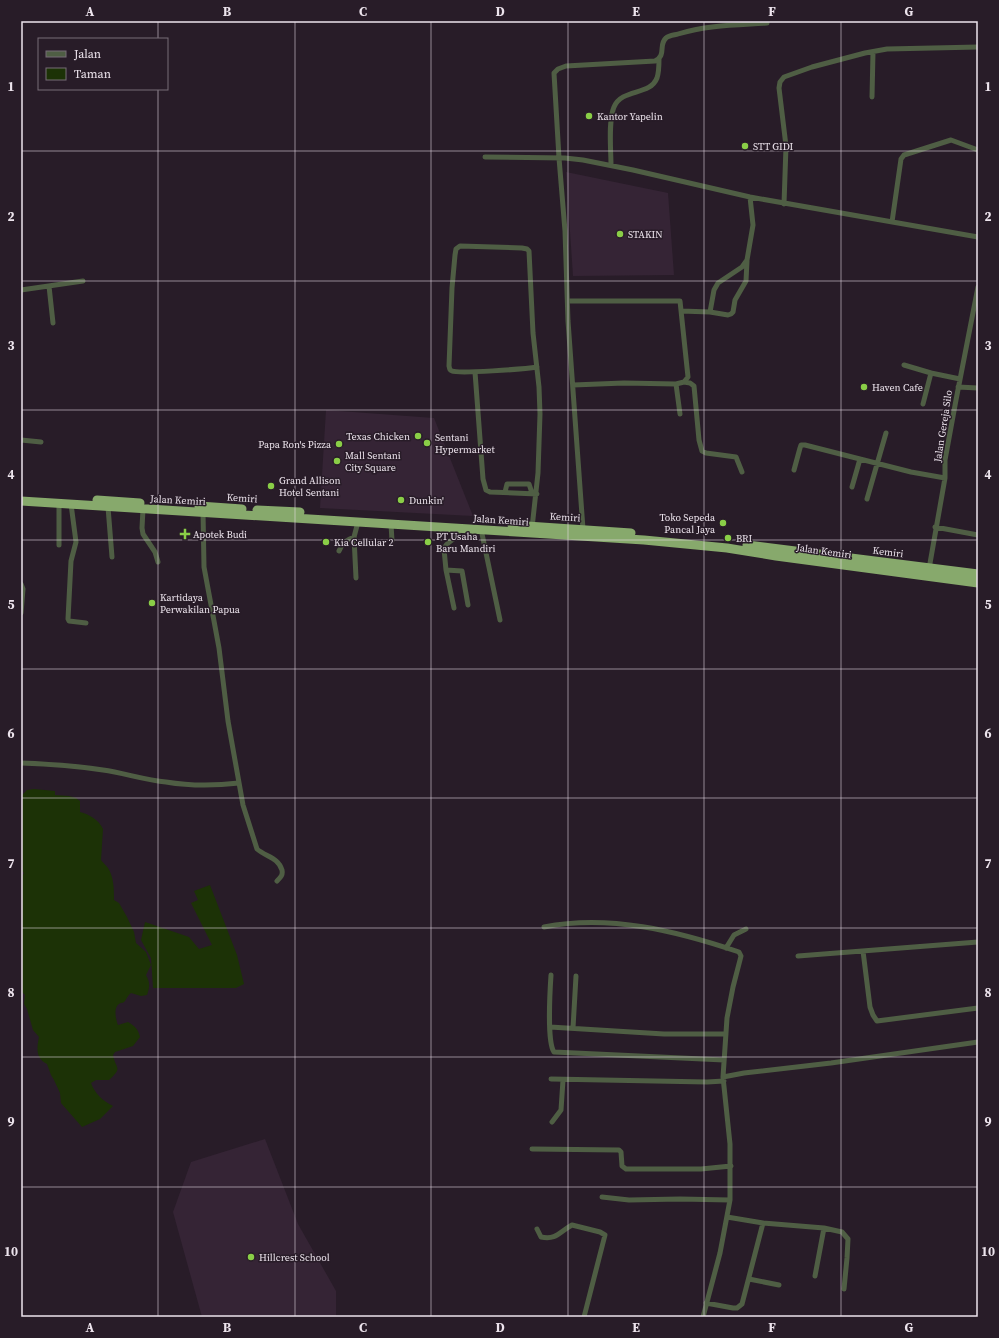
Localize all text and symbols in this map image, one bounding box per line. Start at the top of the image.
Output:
text: A [86,3,95,20]
text: B [223,3,232,20]
text: C [359,3,367,20]
text: D [495,3,505,20]
text: E [632,3,640,20]
text: F [768,3,776,20]
text: G [905,3,914,20]
legend [38,38,168,90]
text: Jalan [73,46,101,62]
text: Taman [74,66,111,82]
text: 1 [7,78,15,95]
text: 1 [984,78,992,95]
place label: Kantor Yapelin [597,110,663,123]
marker: Kantor Yapelin [584,111,594,121]
place label: STT GIDI [753,140,794,153]
marker: STT GIDI [740,141,750,151]
text: 2 [7,208,15,225]
text: 2 [984,208,992,225]
place label: STAKIN [628,228,663,241]
marker: STAKIN [615,229,625,239]
text: 3 [7,337,15,354]
text: 3 [984,337,992,354]
place label: Haven Cafe [872,381,923,394]
marker: Haven Cafe [859,382,869,392]
street label: Jalan Gereja Silo [931,389,955,464]
place label: Texas Chicken [346,430,410,443]
marker: Texas Chicken [413,431,423,441]
place label: Sentani Hypermarket [435,431,495,456]
place label: Papa Ron's Pizza [258,438,332,451]
marker: Sentani Hypermarket [422,438,432,448]
marker: Papa Ron's Pizza [334,439,344,449]
place label: Mall Sentani City Square [345,449,401,474]
marker: Mall Sentani City Square [332,456,342,466]
text: 4 [7,466,15,483]
text: 4 [984,466,992,483]
place label: Grand Allison Hotel Sentani [279,474,341,499]
marker: Grand Allison Hotel Sentani [266,481,276,491]
street label: Kemiri [226,490,258,506]
street label: Jalan Kemiri [149,492,206,508]
place label: Dunkin' [409,494,444,507]
marker: Dunkin' [396,495,406,505]
street label: Kemiri [549,509,581,525]
place label: Toko Sepeda Pancal Jaya [659,511,716,536]
street label: Jalan Kemiri [472,512,529,528]
marker: Toko Sepeda Pancal Jaya [718,518,728,528]
place label: Apotek Budi [193,528,247,541]
marker: Apotek Budi [180,529,190,539]
place label: PT Usaha Baru Mandiri [436,530,496,555]
place label: BRI [736,532,753,545]
marker: BRI [723,533,733,543]
place label: Kia Cellular 2 [334,536,394,549]
marker: Kia Cellular 2 [321,537,331,547]
marker: PT Usaha Baru Mandiri [423,537,433,547]
street label: Jalan Kemiri [795,541,852,561]
street label: Kemiri [872,544,904,560]
place label: Kartidaya Perwakilan Papua [160,591,241,616]
text: 5 [7,596,15,613]
text: 5 [984,596,992,613]
marker: Kartidaya Perwakilan Papua [147,598,157,608]
text: 6 [7,725,15,742]
text: 6 [984,725,992,742]
text: 7 [7,855,15,872]
text: 7 [984,855,992,872]
text: 8 [7,984,15,1001]
text: 8 [984,984,992,1001]
text: 9 [7,1113,15,1130]
text: 9 [984,1113,992,1130]
text: 10 [4,1243,18,1260]
text: 10 [981,1243,995,1260]
place label: Hillcrest School [259,1251,330,1264]
marker: Hillcrest School [246,1252,256,1262]
text: A [86,1319,95,1336]
text: B [223,1319,232,1336]
text: C [359,1319,367,1336]
text: D [495,1319,505,1336]
text: E [632,1319,640,1336]
text: F [768,1319,776,1336]
text: G [905,1319,914,1336]

